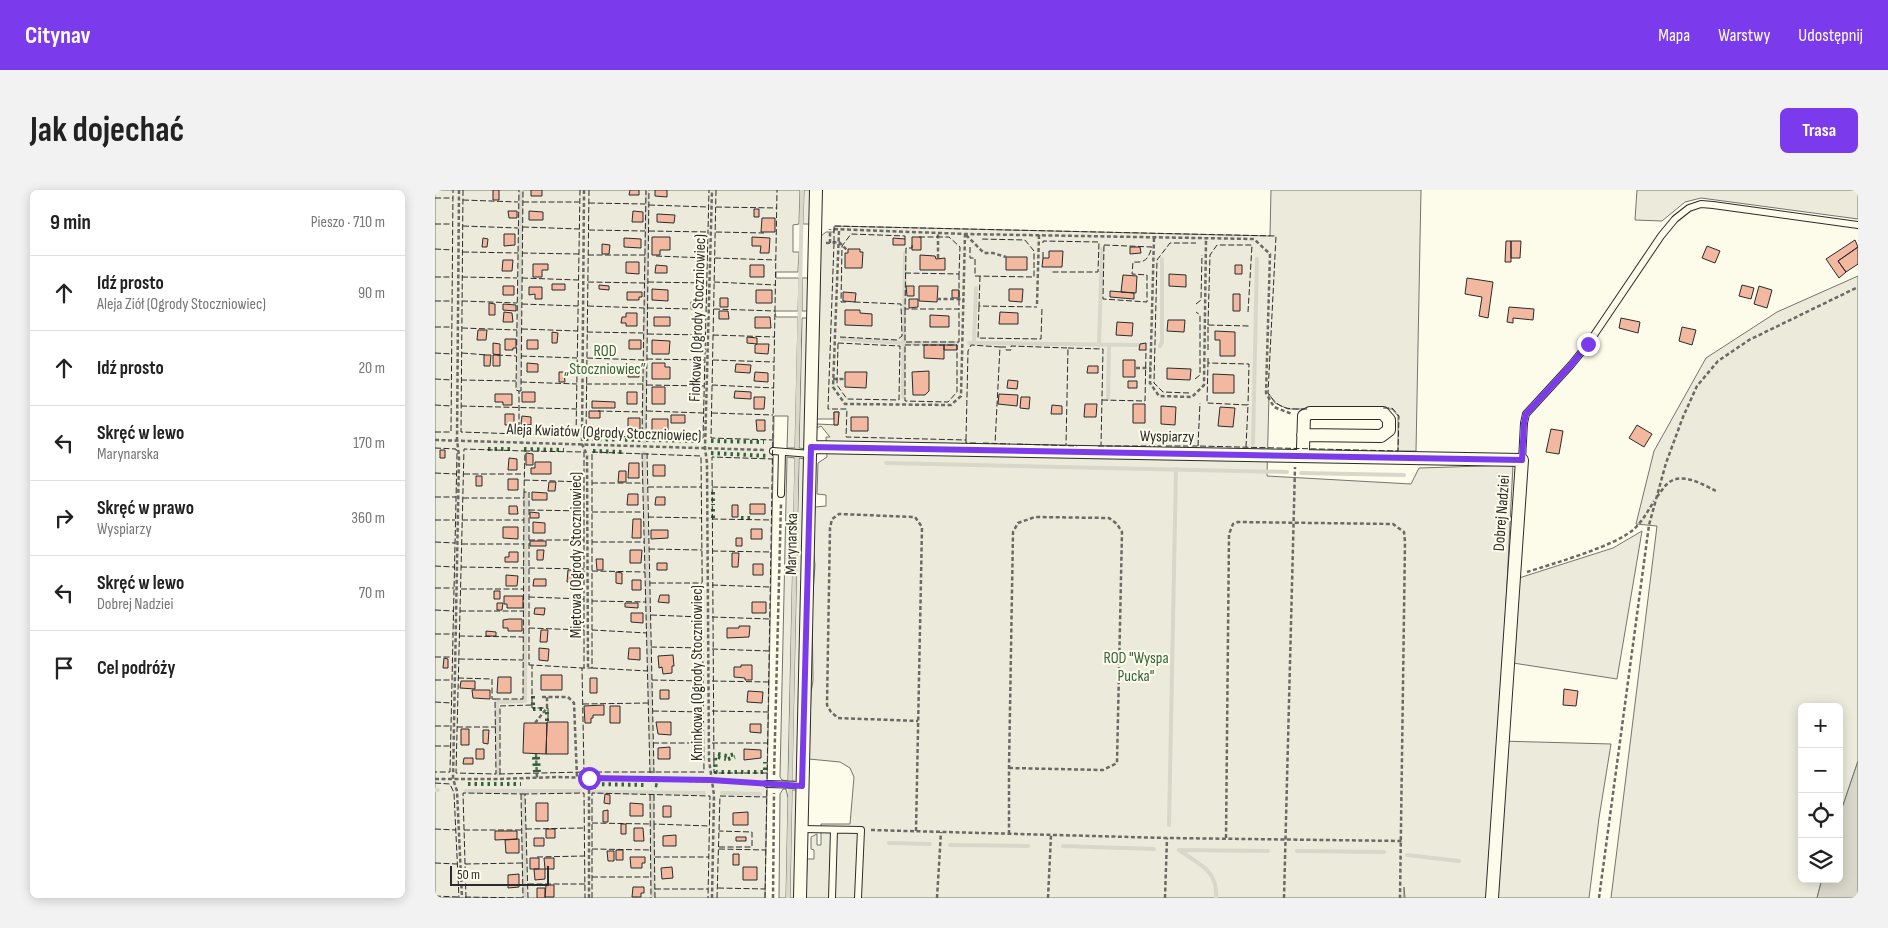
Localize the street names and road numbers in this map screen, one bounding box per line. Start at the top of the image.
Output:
street label: Fiołkowa (Ogrody Stoczniowiec) [686,234,710,402]
street label: Aleja Kwiatów (Ogrody Stoczniowiec) [505,420,702,446]
street label: Wyspiarzy [1140,427,1194,447]
street label: Miętowa (Ogrody Stoczniowiec) [567,472,586,638]
street label: Dobrej Nadziei [1490,474,1514,552]
street label: Marynarska [782,513,802,575]
street label: Kminkowa (Ogrody Stoczniowiec) [688,585,707,761]

